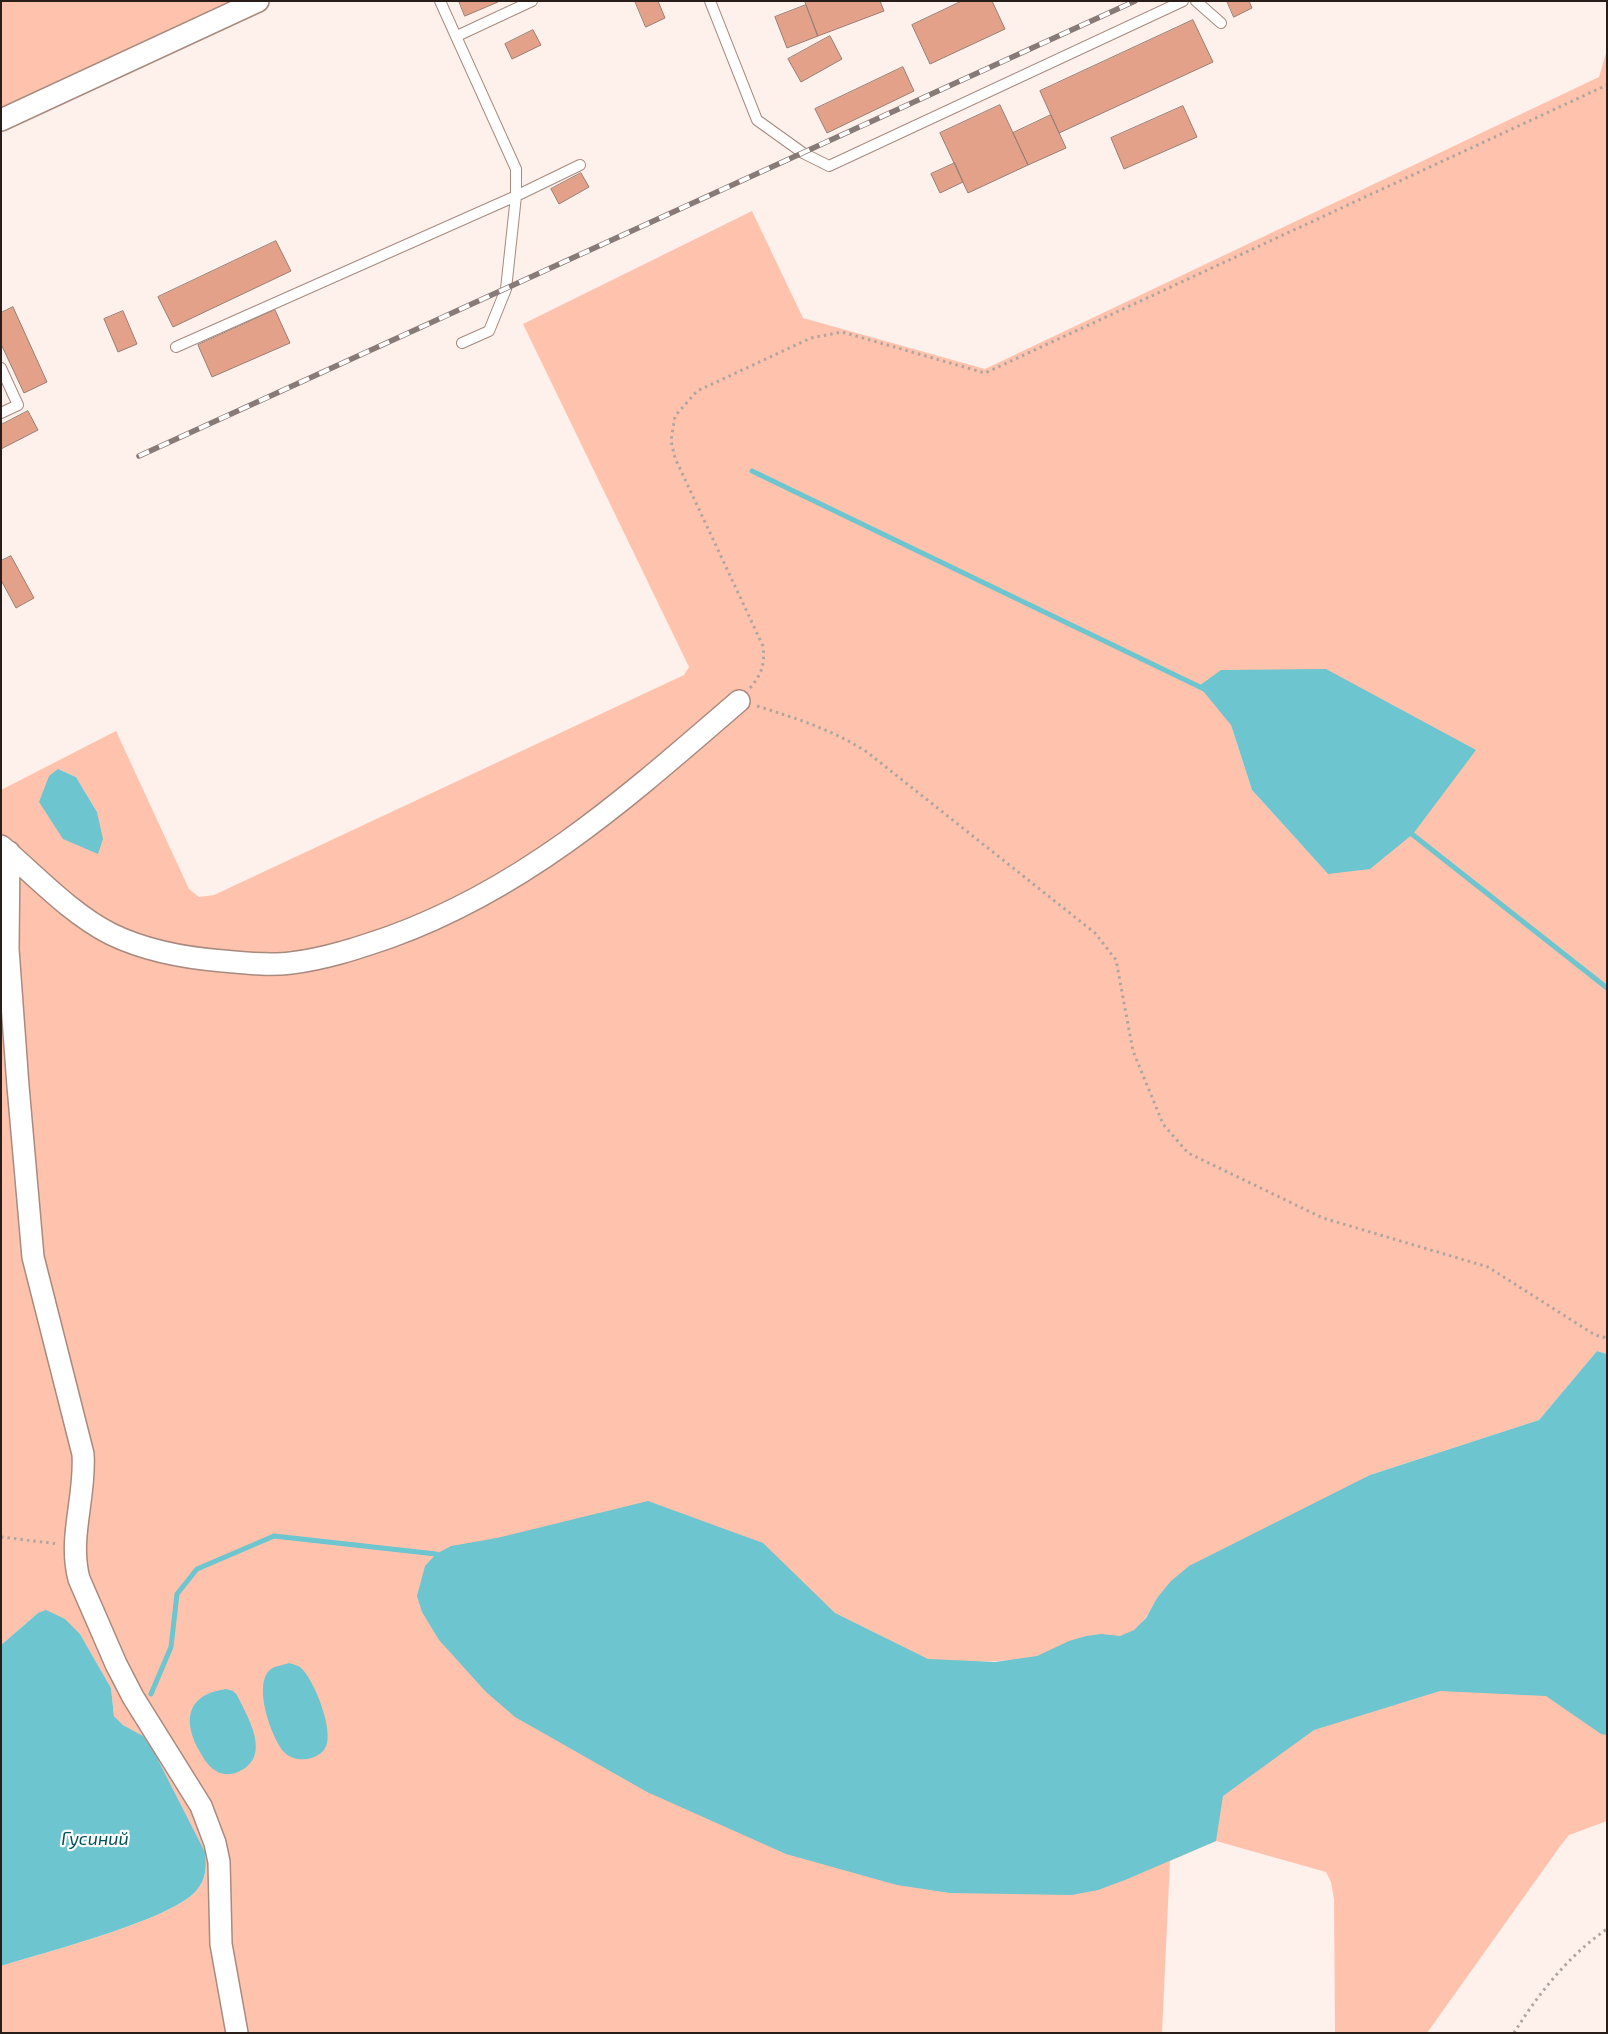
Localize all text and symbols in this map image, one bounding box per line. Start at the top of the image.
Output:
water label: Гусиний [61,1828,129,1850]

